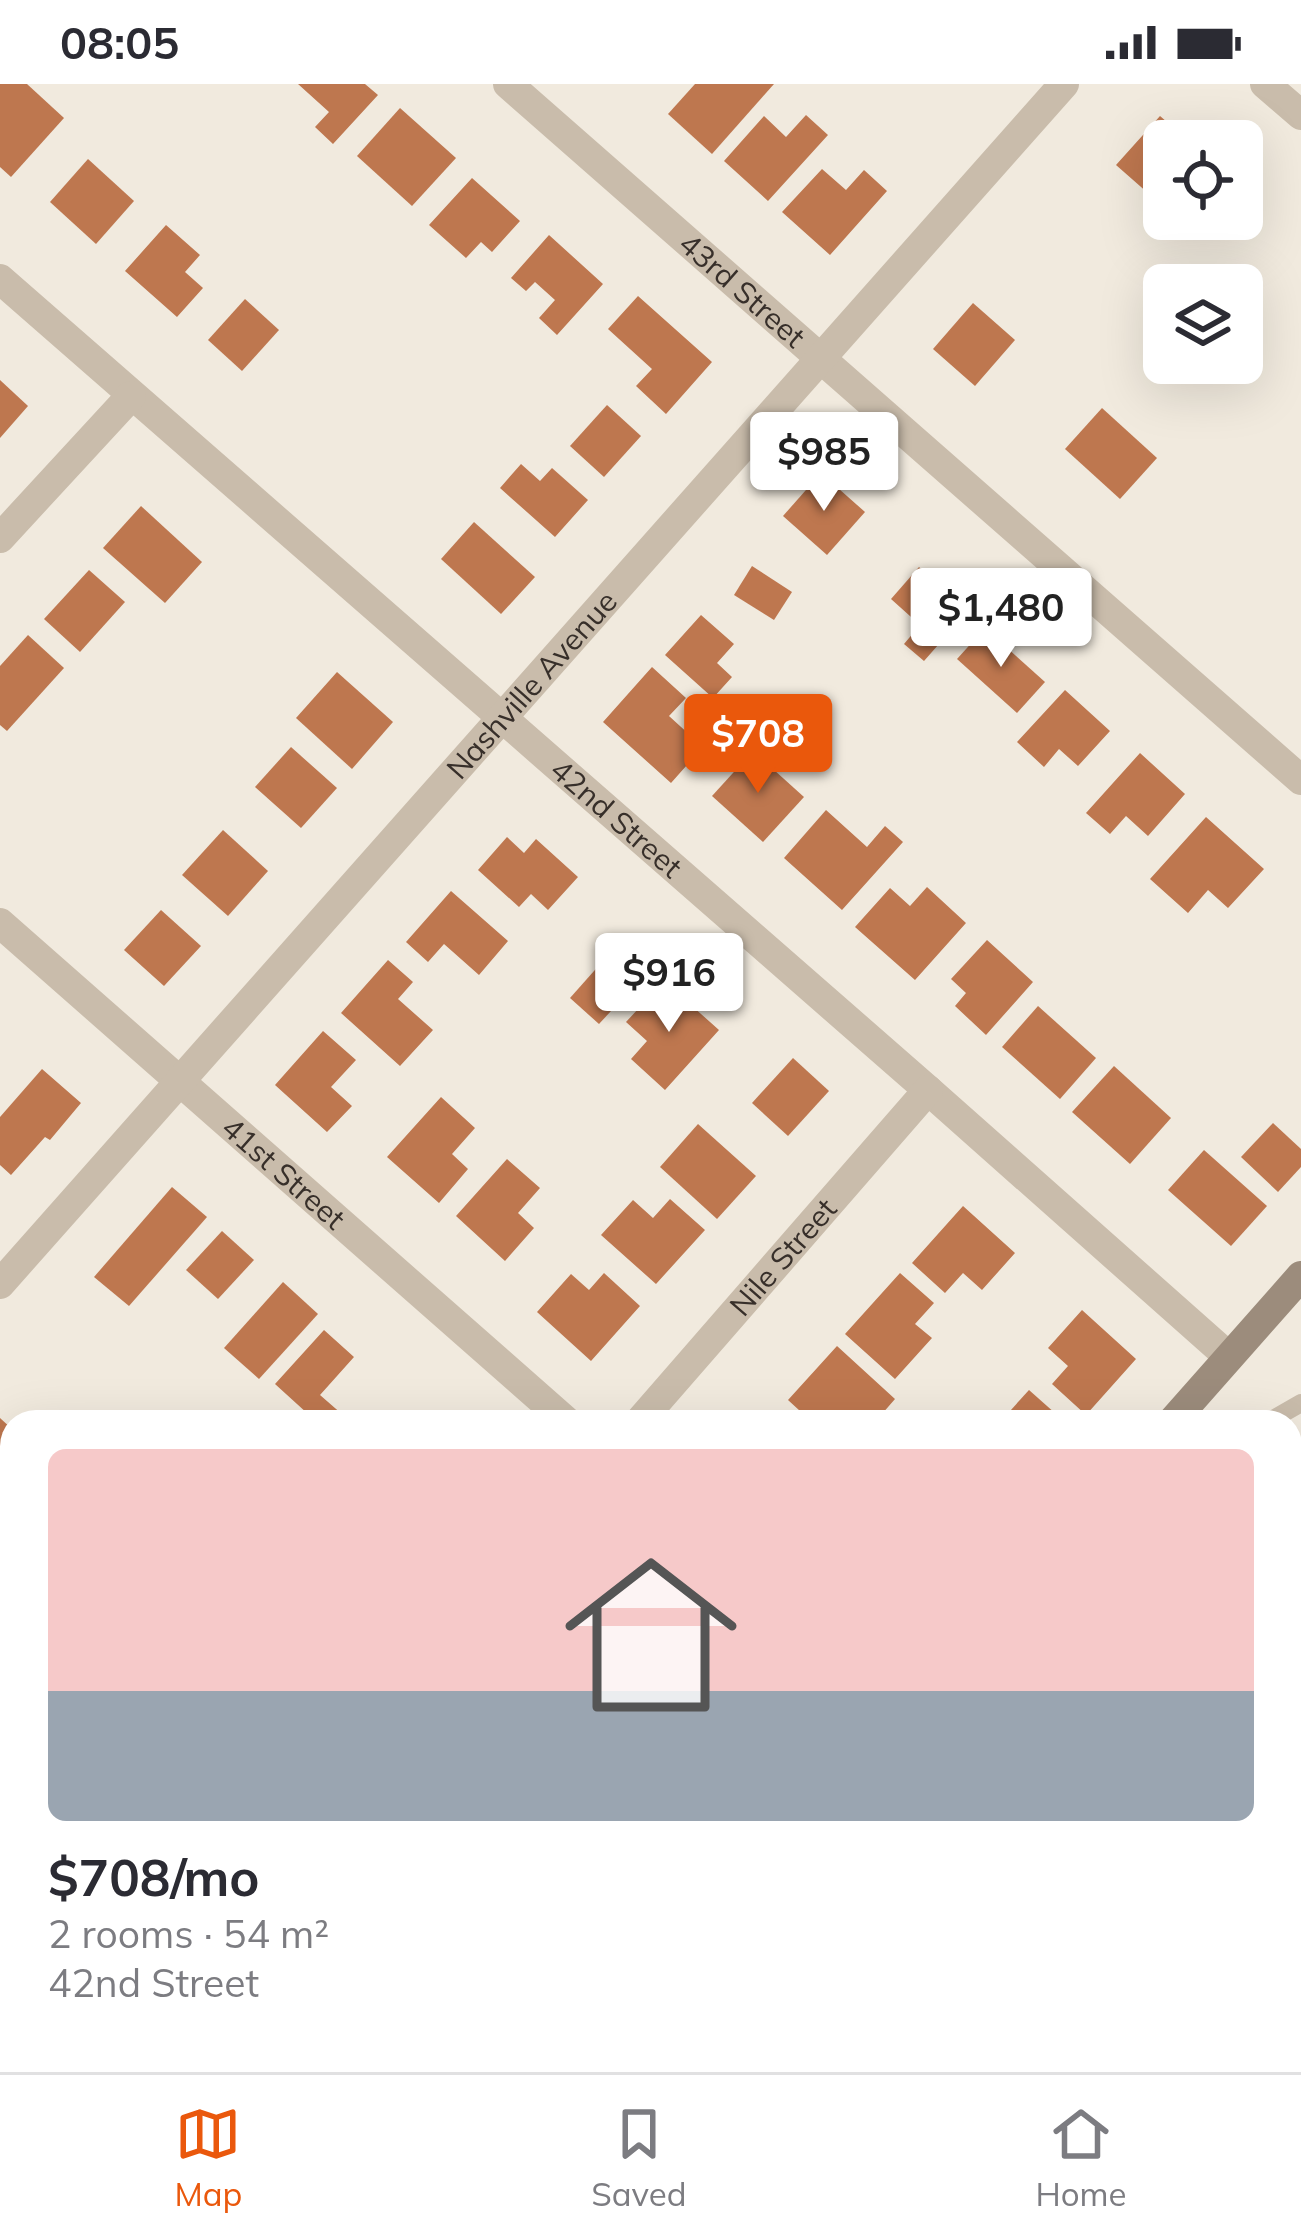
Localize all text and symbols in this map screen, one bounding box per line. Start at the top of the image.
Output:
text: 08:05 [60,14,179,70]
map controls [1143,120,1263,384]
button: locate [1143,120,1263,240]
street label: 43rd Street [672,224,813,355]
button: layers [1143,264,1263,384]
pin: $985 [753,412,895,514]
text: $985 [777,426,871,475]
pin: $1,480 [903,568,1099,670]
text: $1,480 [938,582,1064,631]
street label: Nashville Avenue [438,583,625,787]
pin: $708 [687,694,829,796]
text: $708 [711,708,805,757]
street label: 42nd Street [543,750,690,886]
pin: $916 [598,933,740,1035]
text: $916 [622,947,716,996]
street label: 41st Street [214,1108,353,1237]
street label: Nile Street [721,1190,844,1324]
icon: home [543,1527,759,1743]
text: $708/mo [48,1845,260,1909]
text: 2 rooms · 54 m² [48,1909,329,1958]
text: 42nd Street [48,1958,259,2007]
tab: Map [174,2101,242,2214]
tab: Saved [591,2101,687,2214]
tab: Home [1035,2101,1127,2214]

